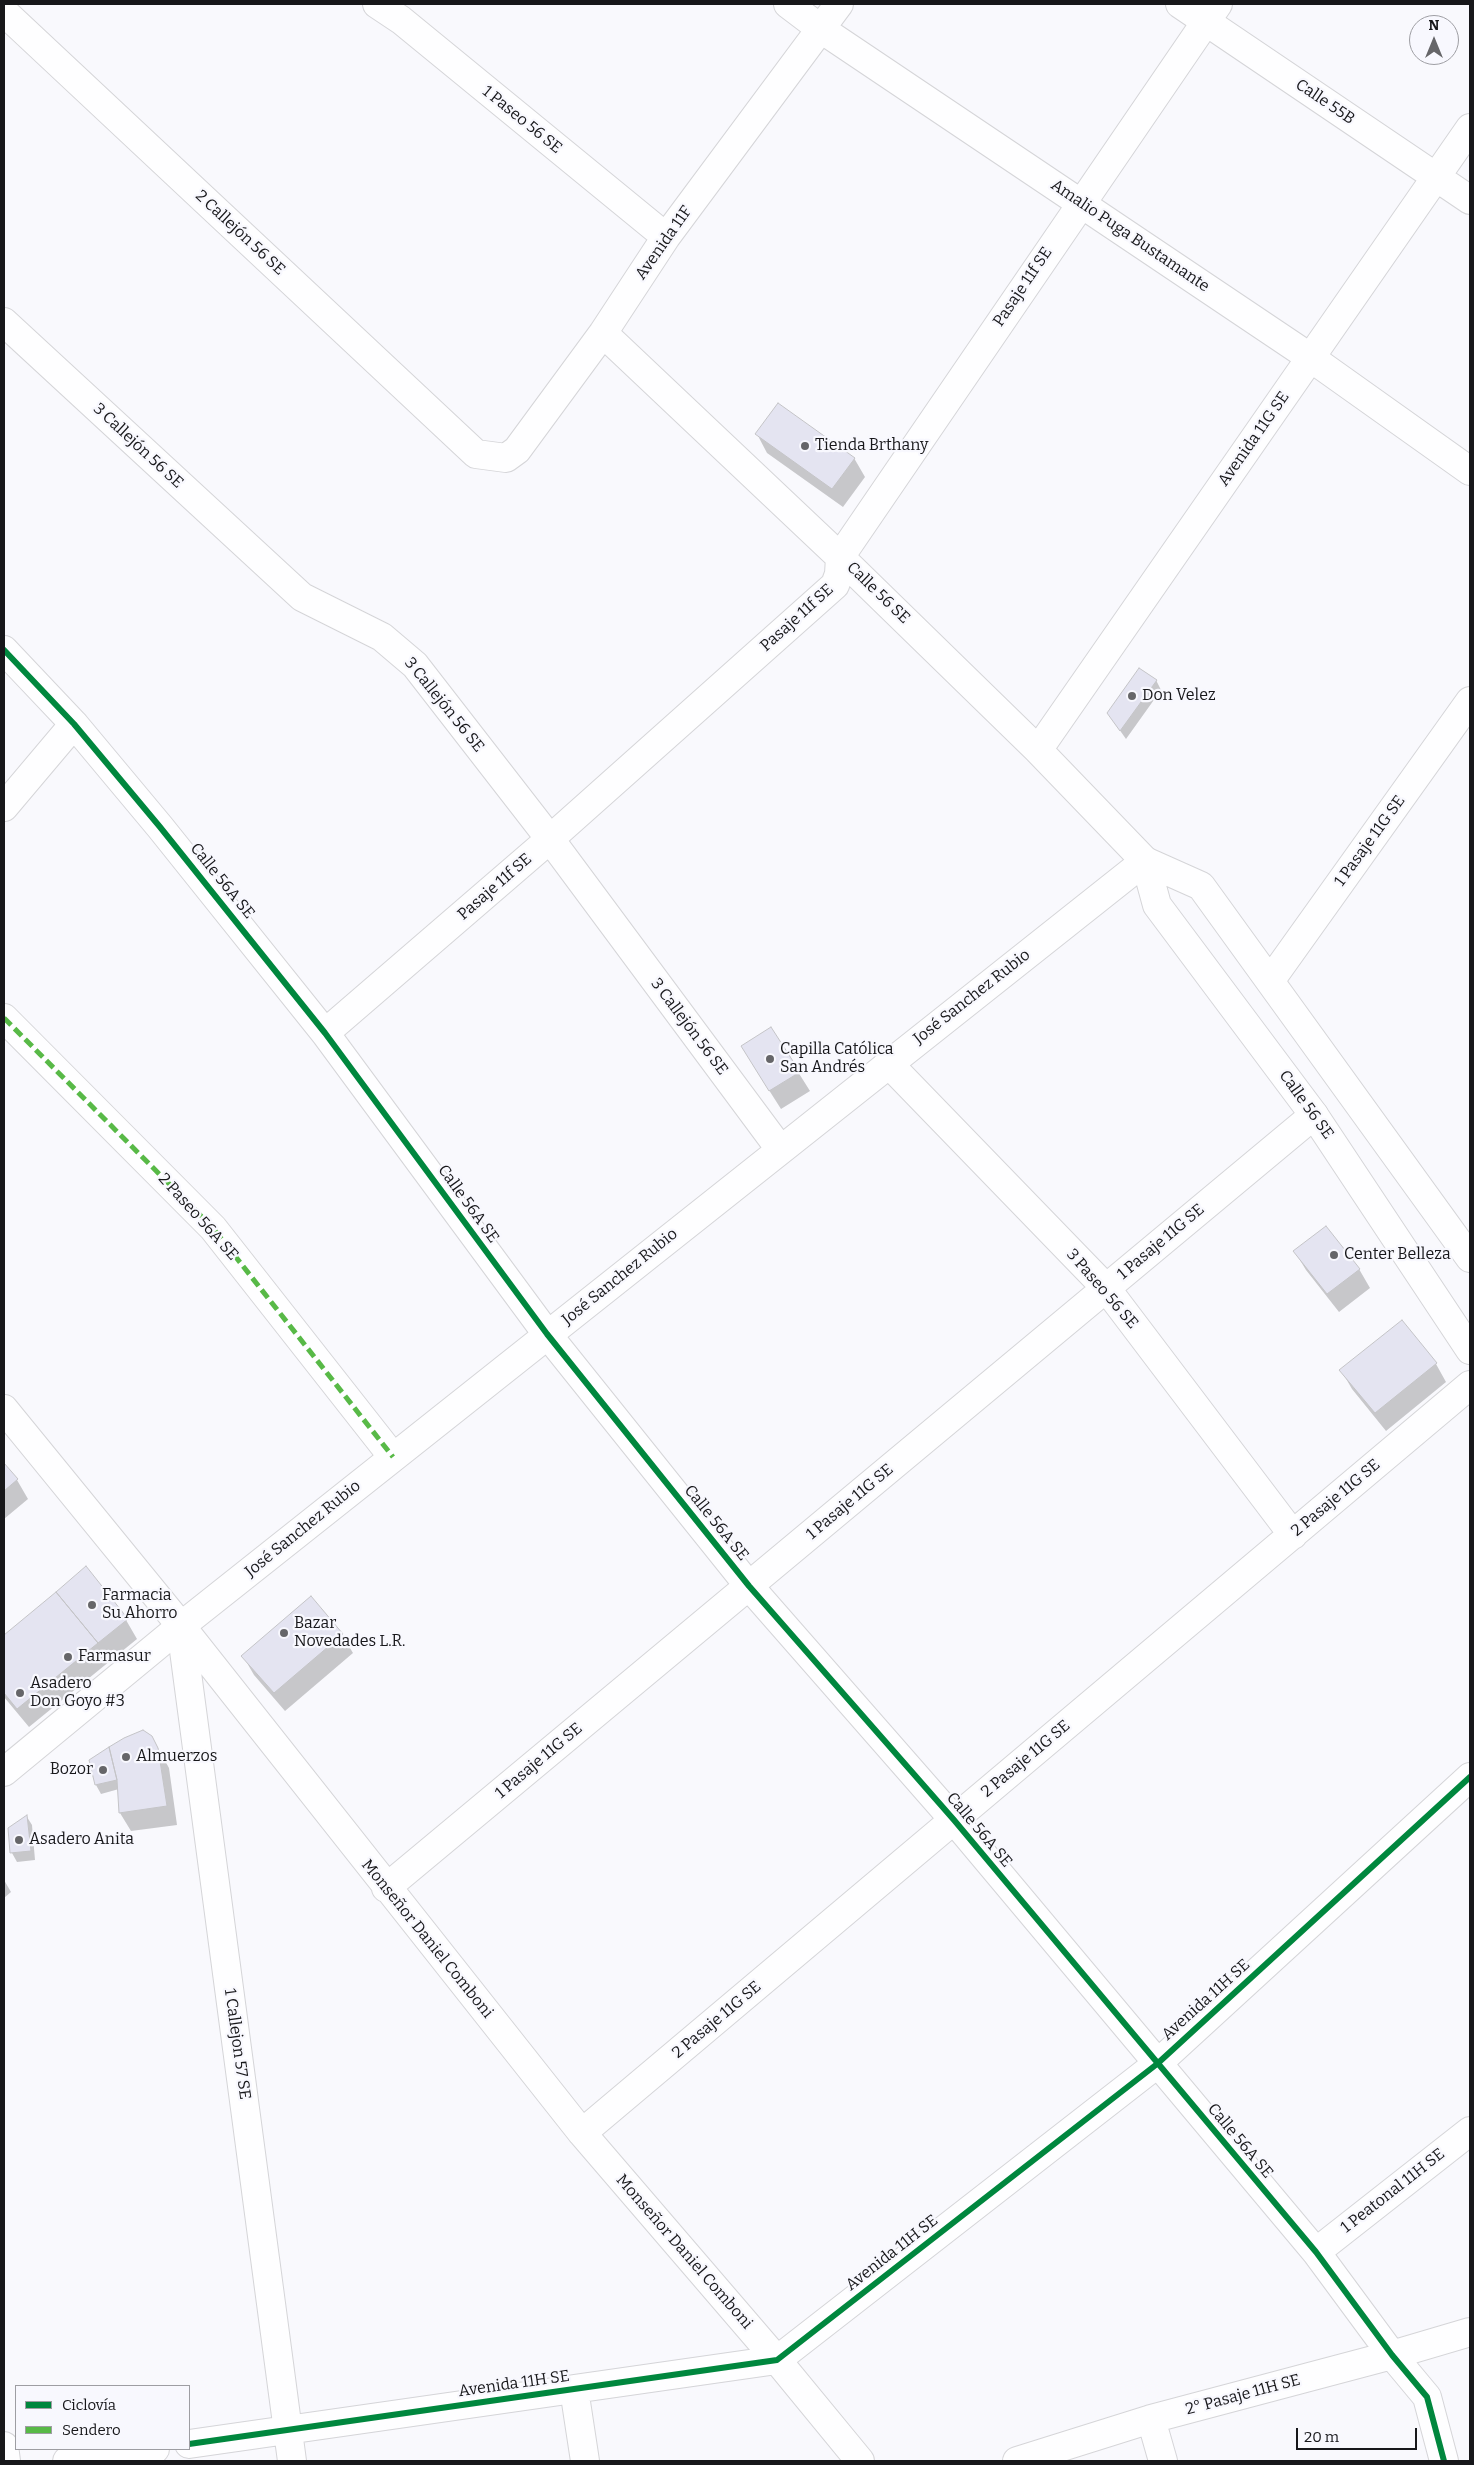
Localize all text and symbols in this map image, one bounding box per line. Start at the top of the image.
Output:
north arrow [1409,15,1459,65]
text: N [1429,17,1439,34]
street label: Calle 55B [1292,75,1358,129]
street label: 1 Paseo 56 SE [478,82,566,158]
street label: Amalio Puga Bustamante [1047,176,1213,296]
street label: 2 Callejón 56 SE [191,187,289,279]
street label: Avenida 11F [632,202,696,284]
street label: Pasaje 11f SE [989,244,1057,330]
street label: Avenida 11G SE [1214,388,1294,490]
street label: 3 Callejón 56 SE [89,399,187,493]
place label: Tienda Brthany [815,436,928,456]
marker: Tienda Brthany [799,440,811,452]
street label: Calle 56 SE [842,558,914,628]
street label: Pasaje 11f SE [757,580,837,656]
street label: 3 Callejón 56 SE [400,654,488,756]
place label: Don Velez [1142,686,1216,706]
marker: Don Velez [1126,690,1138,702]
street label: 1 Pasaje 11G SE [1331,792,1409,890]
street label: Calle 56A SE [186,839,258,923]
street label: Pasaje 11f SE [454,850,536,924]
street label: José Sanchez Rubio [910,945,1034,1049]
street label: 3 Callejón 56 SE [646,975,732,1079]
place label: Capilla Católica San Andrés [780,1040,894,1078]
marker: Capilla Católica San Andrés [764,1053,776,1065]
street label: Calle 56 SE [1275,1067,1337,1143]
street label: Calle 56A SE [433,1161,503,1247]
street label: 2 Paseo 56A SE [154,1170,242,1264]
street label: 1 Pasaje 11G SE [1114,1200,1208,1284]
street label: José Sanchez Rubio [558,1225,682,1329]
street label: 3 Paseo 56 SE [1062,1245,1142,1333]
place label: Center Belleza [1344,1245,1451,1265]
marker: Center Belleza [1328,1249,1340,1261]
street label: 2 Pasaje 11G SE [1288,1455,1384,1541]
street label: 1 Pasaje 11G SE [803,1460,897,1544]
street label: José Sanchez Rubio [241,1477,365,1581]
street label: Calle 56A SE [680,1481,752,1565]
place label: Farmacia Su Ahorro [102,1586,177,1624]
marker: Farmacia Su Ahorro [86,1599,98,1611]
place label: Bazar Novedades L.R. [294,1614,405,1652]
marker: Bazar Novedades L.R. [278,1627,290,1639]
place label: Farmasur [78,1647,151,1667]
marker: Farmasur [62,1651,74,1663]
place label: Asadero Don Goyo #3 [30,1674,125,1712]
marker: Asadero Don Goyo #3 [14,1687,26,1699]
street label: 2 Pasaje 11G SE [978,1716,1074,1802]
street label: 1 Pasaje 11G SE [492,1719,586,1803]
place label: Almuerzos [136,1747,217,1767]
marker: Almuerzos [120,1751,132,1763]
place label: Bozor [50,1760,93,1780]
marker: Bozor [97,1764,109,1776]
street label: Calle 56A SE [942,1789,1016,1871]
place label: Asadero Anita [29,1830,134,1850]
marker: Asadero Anita [13,1834,25,1846]
street label: Monseñor Daniel Comboni [357,1856,497,2022]
street label: Avenida 11H SE [1158,1955,1254,2045]
street label: 2 Pasaje 11G SE [669,1977,765,2063]
street label: 1 Callejon 57 SE [220,1987,254,2101]
street label: Calle 56A SE [1203,2100,1277,2182]
street label: 1 Peatonal 11H SE [1337,2145,1449,2237]
street label: Monseñor Daniel Comboni [612,2171,756,2333]
street label: Avenida 11H SE [842,2211,942,2295]
street label: Avenida 11H SE [457,2367,571,2401]
street label: 2° Pasaje 11H SE [1184,2370,1302,2420]
legend [15,2385,190,2450]
text: Ciclovía [62,2396,116,2414]
scale bar [1299,2418,1420,2450]
text: Sendero [62,2421,121,2439]
text: 20 m [1304,2428,1339,2446]

